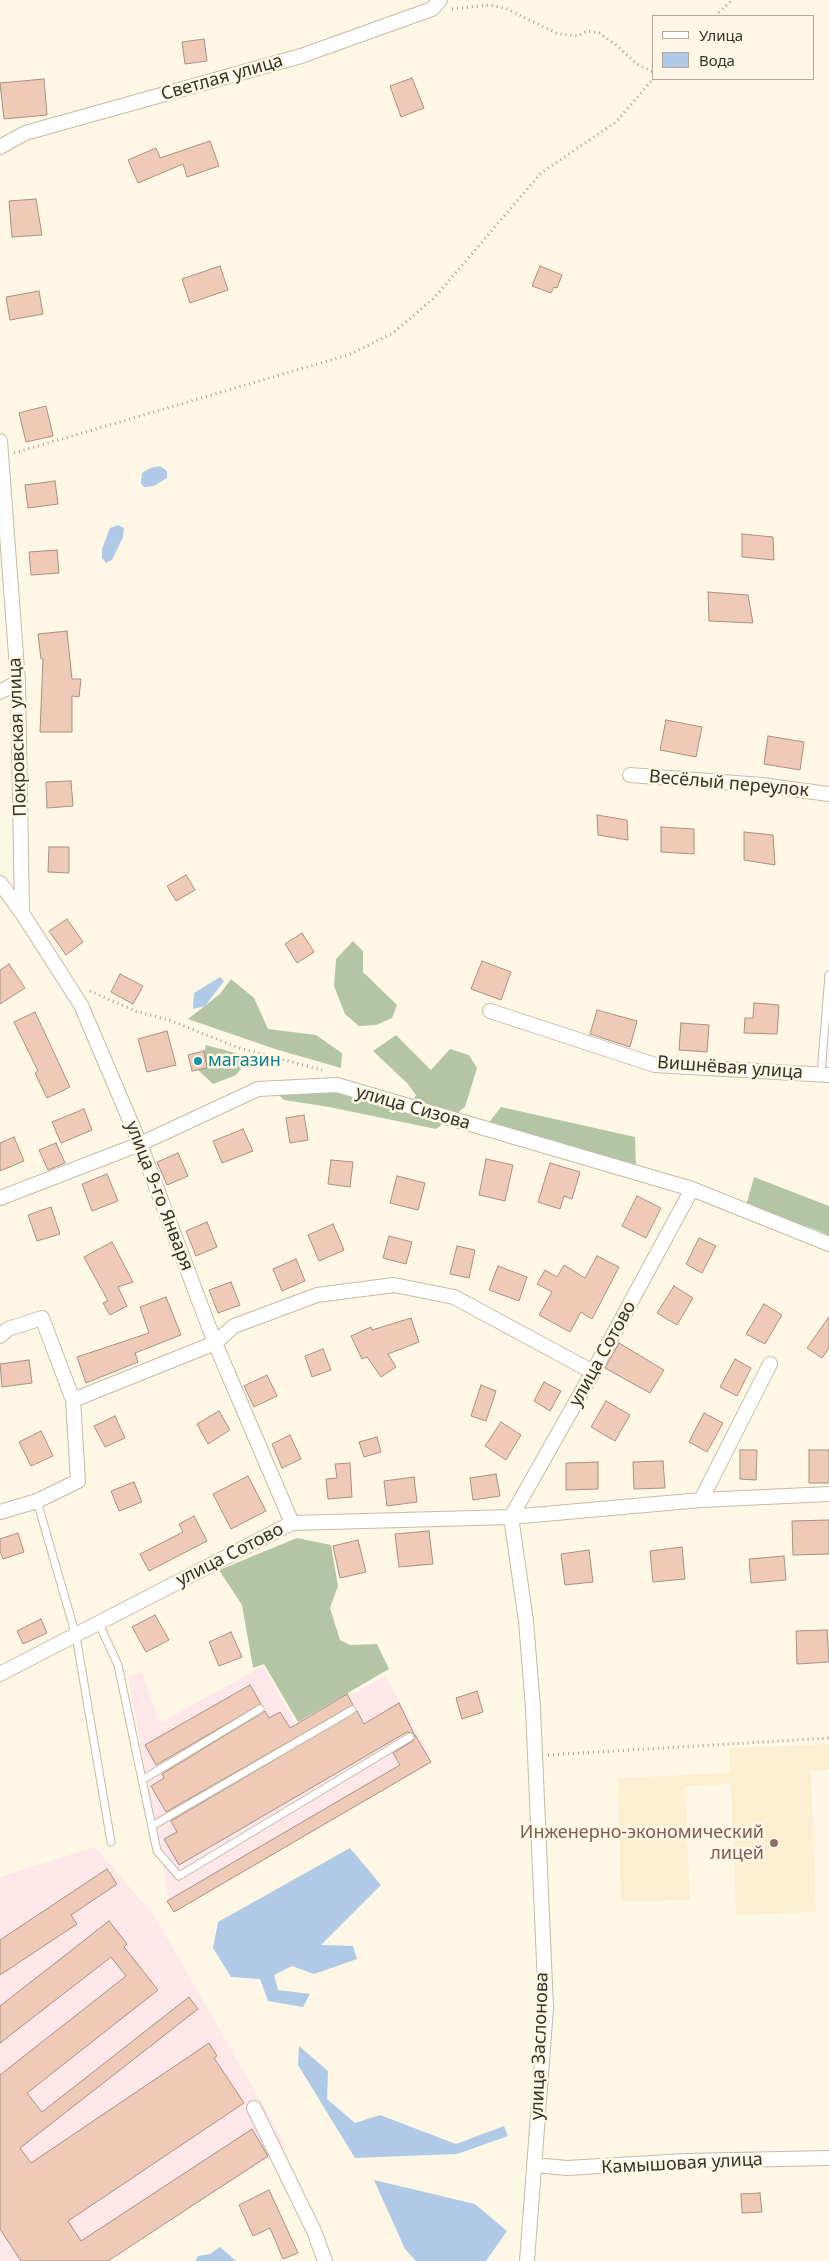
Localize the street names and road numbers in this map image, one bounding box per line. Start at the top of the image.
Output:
street label: Светлая улица [159,50,285,106]
street label: Покровская улица [4,657,32,817]
street label: Весёлый переулок [648,766,810,802]
street label: Вишнёвая улица [656,1052,804,1084]
street label: улица Сизова [353,1081,473,1135]
street label: улица 9-го Января [120,1118,198,1274]
street label: улица Сотово [565,1297,641,1411]
street label: улица Сотово [173,1519,287,1591]
street label: улица Заслонова [527,1972,553,2120]
street label: Камышовая улица [601,2149,763,2179]

